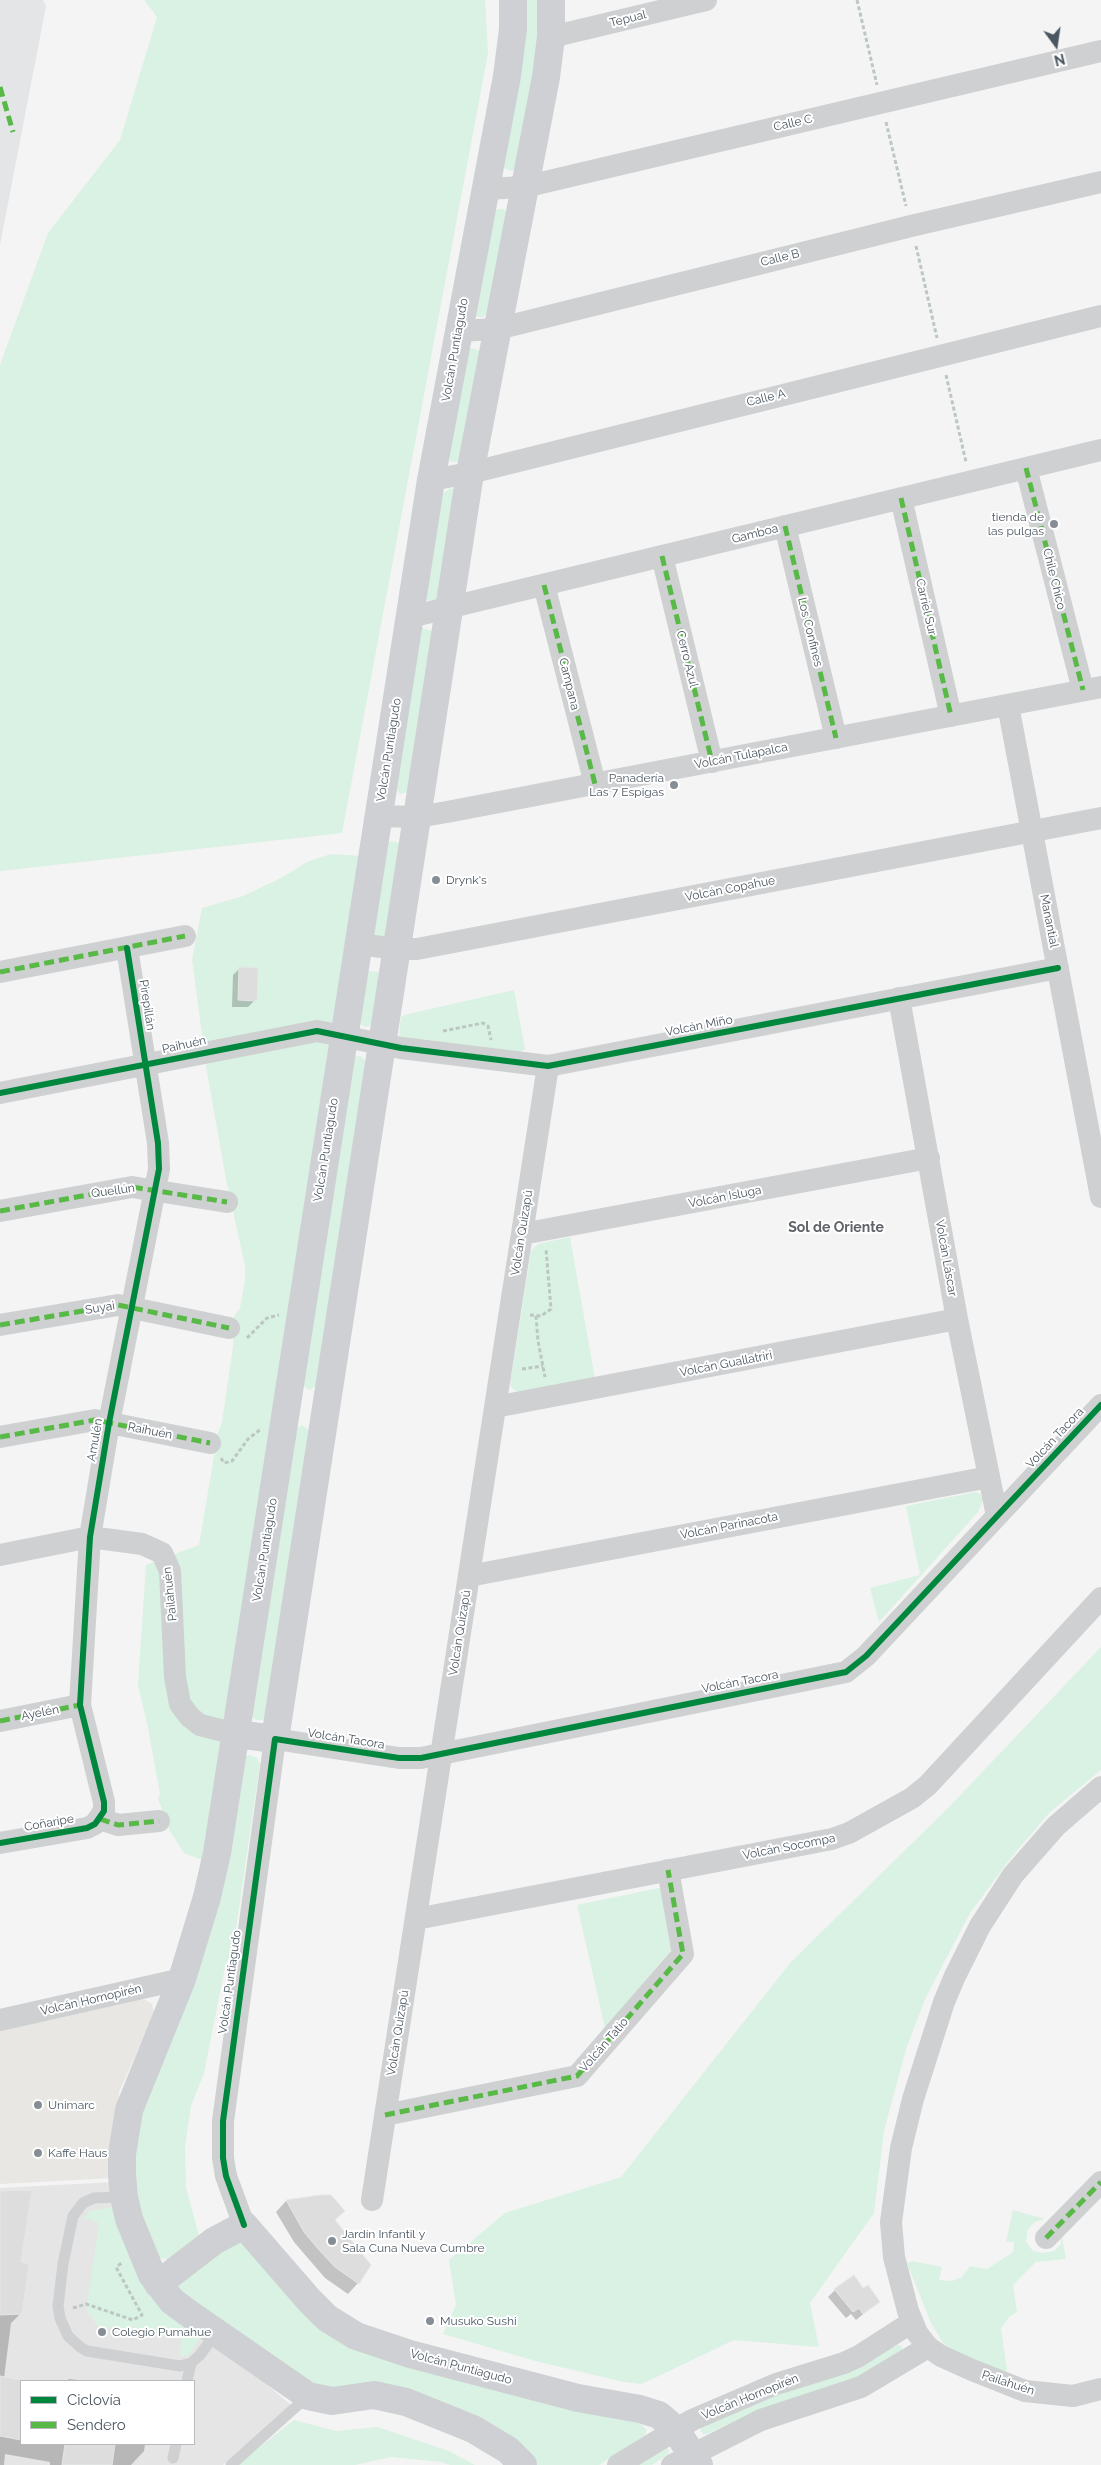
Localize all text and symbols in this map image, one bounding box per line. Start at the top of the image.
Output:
street label: Tepual [608,7,648,31]
north arrow [1031,20,1081,70]
text: N [1053,50,1067,69]
street label: Calle C [772,112,814,134]
street label: Calle B [759,246,801,270]
street label: Volcán Puntiagudo [439,297,471,403]
street label: Calle A [745,386,787,410]
place label: tienda de las pulgas [988,510,1044,538]
marker: tienda de las pulgas [1048,518,1060,530]
street label: Gamboa [730,521,780,547]
street label: Chile Chico [1039,547,1069,611]
street label: Carriel Sur [912,577,940,637]
street label: Los Confines [794,596,826,668]
street label: Cerro Azul [673,629,701,689]
street label: Campana [556,656,582,712]
street label: Volcán Puntiagudo [374,697,404,803]
street label: Volcán Tulapalca [693,740,789,772]
place label: Panadería Las 7 Espigas [589,771,664,799]
marker: Panadería Las 7 Espigas [668,779,680,791]
place label: Drynk's [446,873,487,887]
street label: Volcán Copahue [684,873,776,905]
marker: Drynk's [430,874,442,886]
street label: Manantial [1037,893,1061,949]
street label: Pirepillán [136,979,158,1031]
street label: Volcán Miño [664,1012,734,1040]
street label: Paihuén [161,1033,207,1057]
street label: Volcán Puntiagudo [311,1097,341,1203]
street label: Quellún [90,1181,136,1201]
street label: Volcán Isluga [687,1183,763,1211]
street label: Volcán Quizapú [508,1189,536,1277]
street label: Volcán Láscar [932,1219,960,1297]
district label: Sol de Oriente [788,1220,884,1236]
street label: Suyai [84,1299,116,1317]
street label: Volcán Guallatriri [679,1348,773,1380]
street label: Volcán Tacora [1023,1405,1087,1471]
street label: Amulén [84,1417,106,1463]
street label: Raihuén [127,1420,173,1442]
street label: Volcán Puntiagudo [250,1497,280,1603]
street label: Volcán Parinacota [679,1509,779,1543]
street label: Pailahuén [160,1566,180,1622]
street label: Volcán Quizapú [446,1589,474,1677]
street label: Volcán Tacora [700,1667,780,1697]
street label: Ayelén [20,1702,60,1724]
street label: Volcán Tacora [306,1726,386,1752]
street label: Coñaripe [23,1812,75,1834]
street label: Volcán Socompa [741,1831,837,1863]
street label: Volcán Puntiagudo [216,1929,244,2035]
street label: Volcán Hornopirén [39,1981,143,2019]
street label: Volcán Quizapú [384,1989,412,2077]
street label: Volcán Tatio [576,2015,632,2075]
place label: Unimarc [48,2098,95,2112]
marker: Unimarc [32,2099,44,2111]
place label: Kaffe Haus [48,2146,107,2160]
marker: Kaffe Haus [32,2147,44,2159]
place label: Jardín Infantil y Sala Cuna Nueva Cumbre [342,2227,485,2255]
marker: Jardín Infantil y Sala Cuna Nueva Cumbre [326,2235,338,2247]
place label: Musuko Sushi [440,2314,517,2328]
marker: Musuko Sushi [424,2315,436,2327]
place label: Colegio Pumahue [112,2325,211,2339]
marker: Colegio Pumahue [96,2326,108,2338]
street label: Volcán Puntiagudo [409,2346,513,2388]
street label: Pailahuén [980,2368,1036,2398]
street label: Volcán Hornopirén [699,2371,801,2423]
legend [20,2380,195,2445]
text: Ciclovía [67,2391,121,2409]
text: Sendero [67,2416,126,2434]

